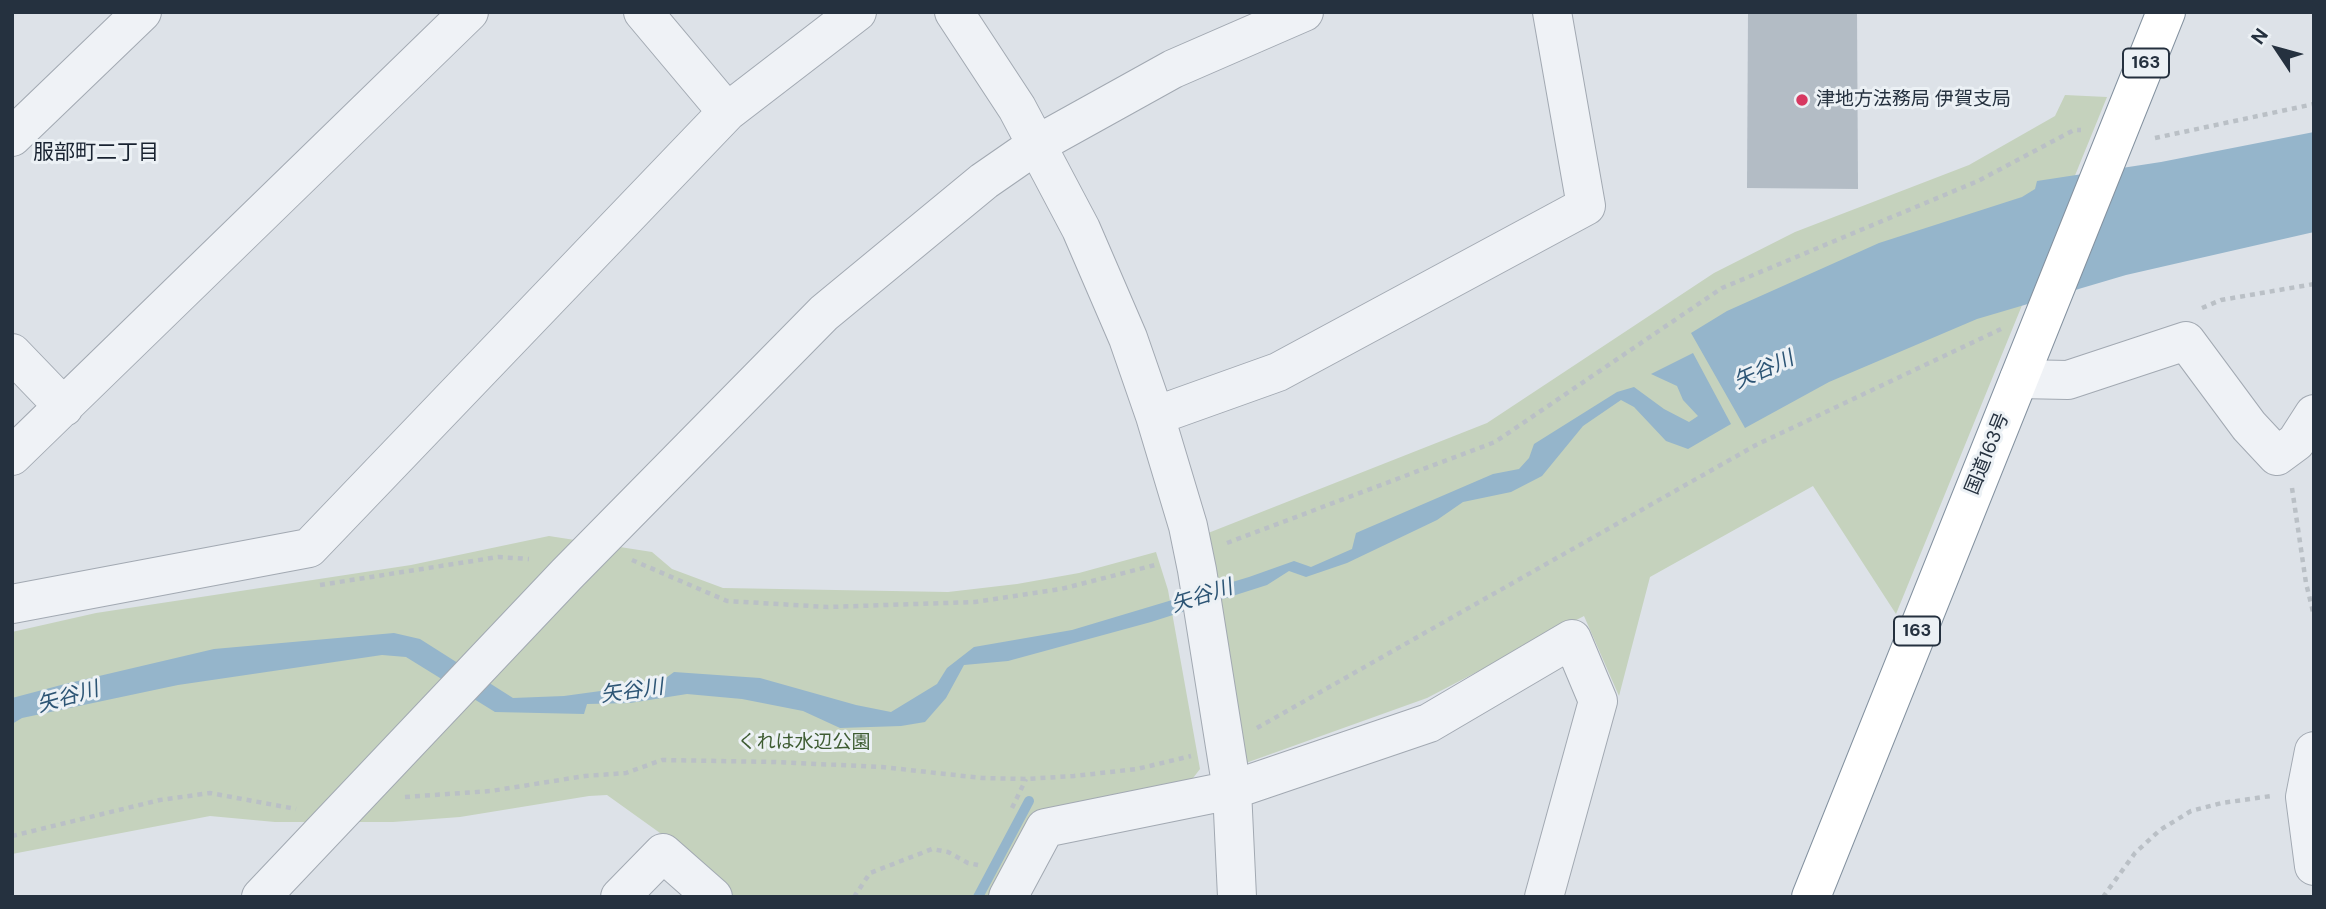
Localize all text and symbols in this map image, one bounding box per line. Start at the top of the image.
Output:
north arrow [2242,14,2312,84]
text: N [2245,23,2274,49]
road number: 163 [2123,48,2169,78]
place label: 津地方法務局 伊賀支局 [1816,89,2011,111]
marker: 津地方法務局 伊賀支局 [1794,92,1810,108]
district label: 服部町二丁目 [33,140,159,166]
water label: 矢谷川 [1730,347,1798,395]
street label: 国道163号 [1961,410,2015,498]
water label: 矢谷川 [1168,575,1236,619]
road number: 163 [1894,616,1940,646]
water label: 矢谷川 [599,675,665,709]
water label: 矢谷川 [34,677,102,719]
park label: くれは水辺公園 [738,732,870,754]

